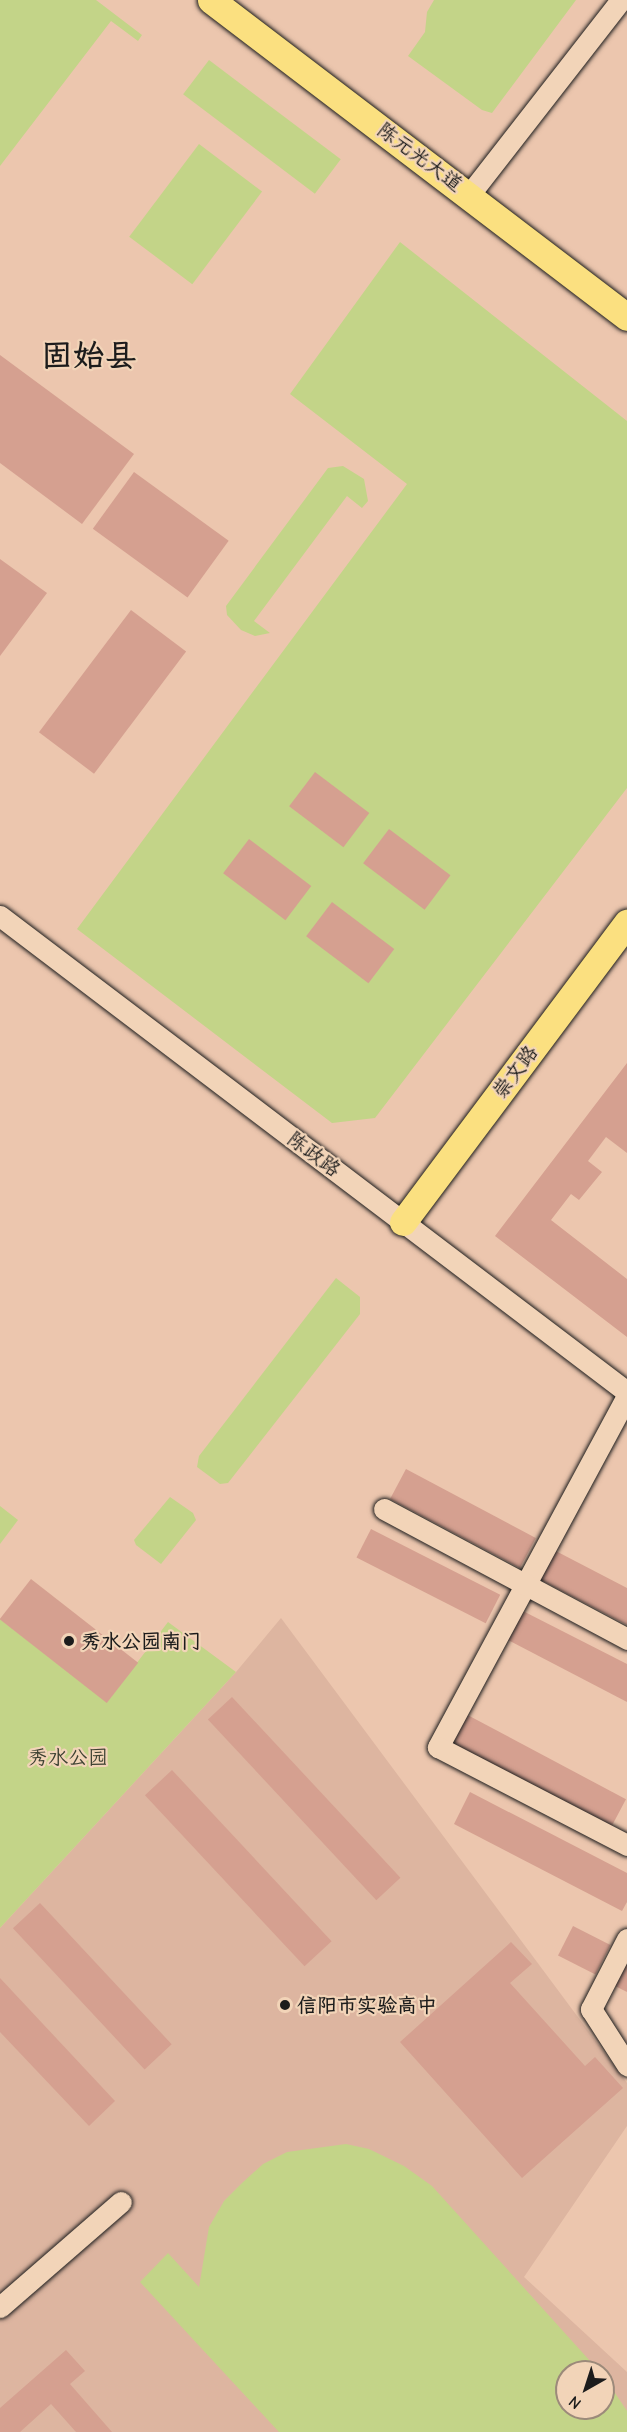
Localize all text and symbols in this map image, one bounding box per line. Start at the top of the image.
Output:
street label: 陈元光大道 [373,117,467,197]
district label: 固始县 [41,337,137,375]
street label: 崇文路 [487,1041,543,1103]
street label: 陈政路 [283,1126,345,1182]
place label: 秀水公园南门 [81,1629,201,1653]
marker: 秀水公园南门 [62,1634,76,1648]
park label: 秀水公园 [28,1745,108,1769]
place label: 信阳市实验高中 [297,1993,437,2017]
marker: 信阳市实验高中 [278,1998,292,2012]
north arrow [555,2360,615,2420]
text: N [565,2392,585,2413]

